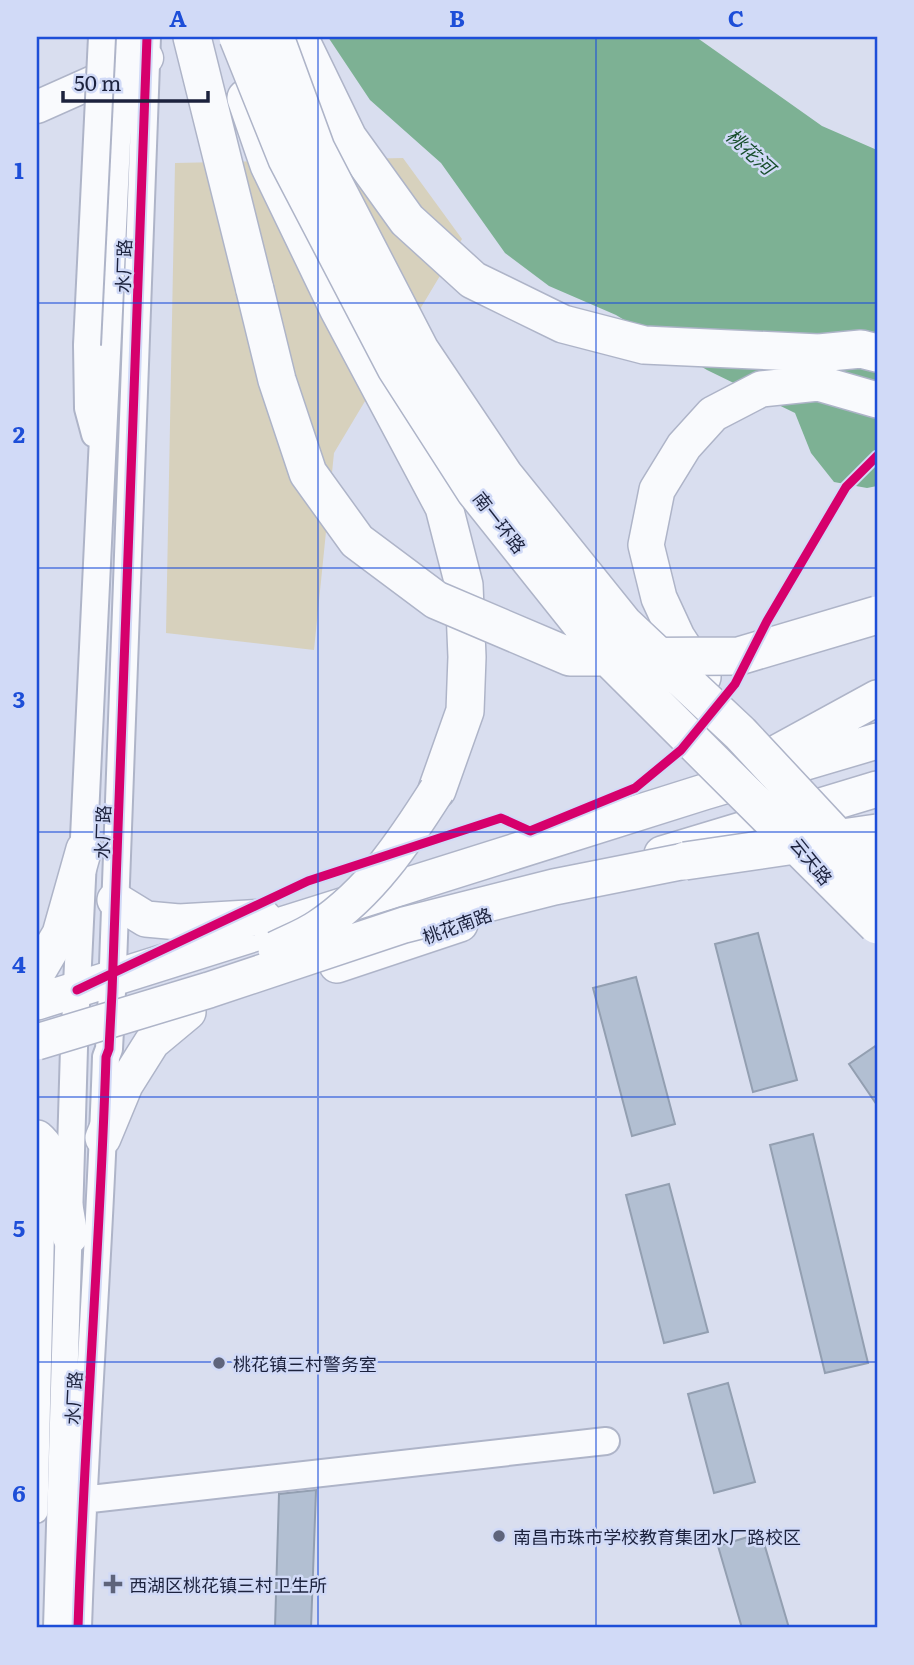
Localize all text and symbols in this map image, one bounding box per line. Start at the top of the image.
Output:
text: A [169,0,187,34]
text: B [449,0,465,34]
text: C [728,0,744,34]
scale bar [63,60,208,104]
text: 50 m [74,66,121,97]
water label: 桃花河 [720,122,785,183]
text: 1 [14,152,24,186]
street label: 水厂路 [109,239,137,293]
text: 2 [13,416,25,450]
street label: 南一环路 [467,485,533,559]
text: 3 [13,681,25,715]
street label: 水厂路 [88,805,116,859]
street label: 云天路 [785,832,839,890]
street label: 桃花南路 [419,900,495,950]
text: 4 [12,946,26,980]
text: 5 [13,1210,25,1244]
place label: 桃花镇三村警务室 [233,1350,377,1377]
marker: 桃花镇三村警务室 [211,1355,227,1371]
street label: 水厂路 [58,1370,88,1426]
text: 6 [12,1475,26,1509]
place label: 南昌市珠市学校教育集团水厂路校区 [513,1523,801,1550]
marker: 南昌市珠市学校教育集团水厂路校区 [491,1528,507,1544]
place label: 西湖区桃花镇三村卫生所 [129,1571,327,1598]
marker: 西湖区桃花镇三村卫生所 [103,1574,123,1594]

